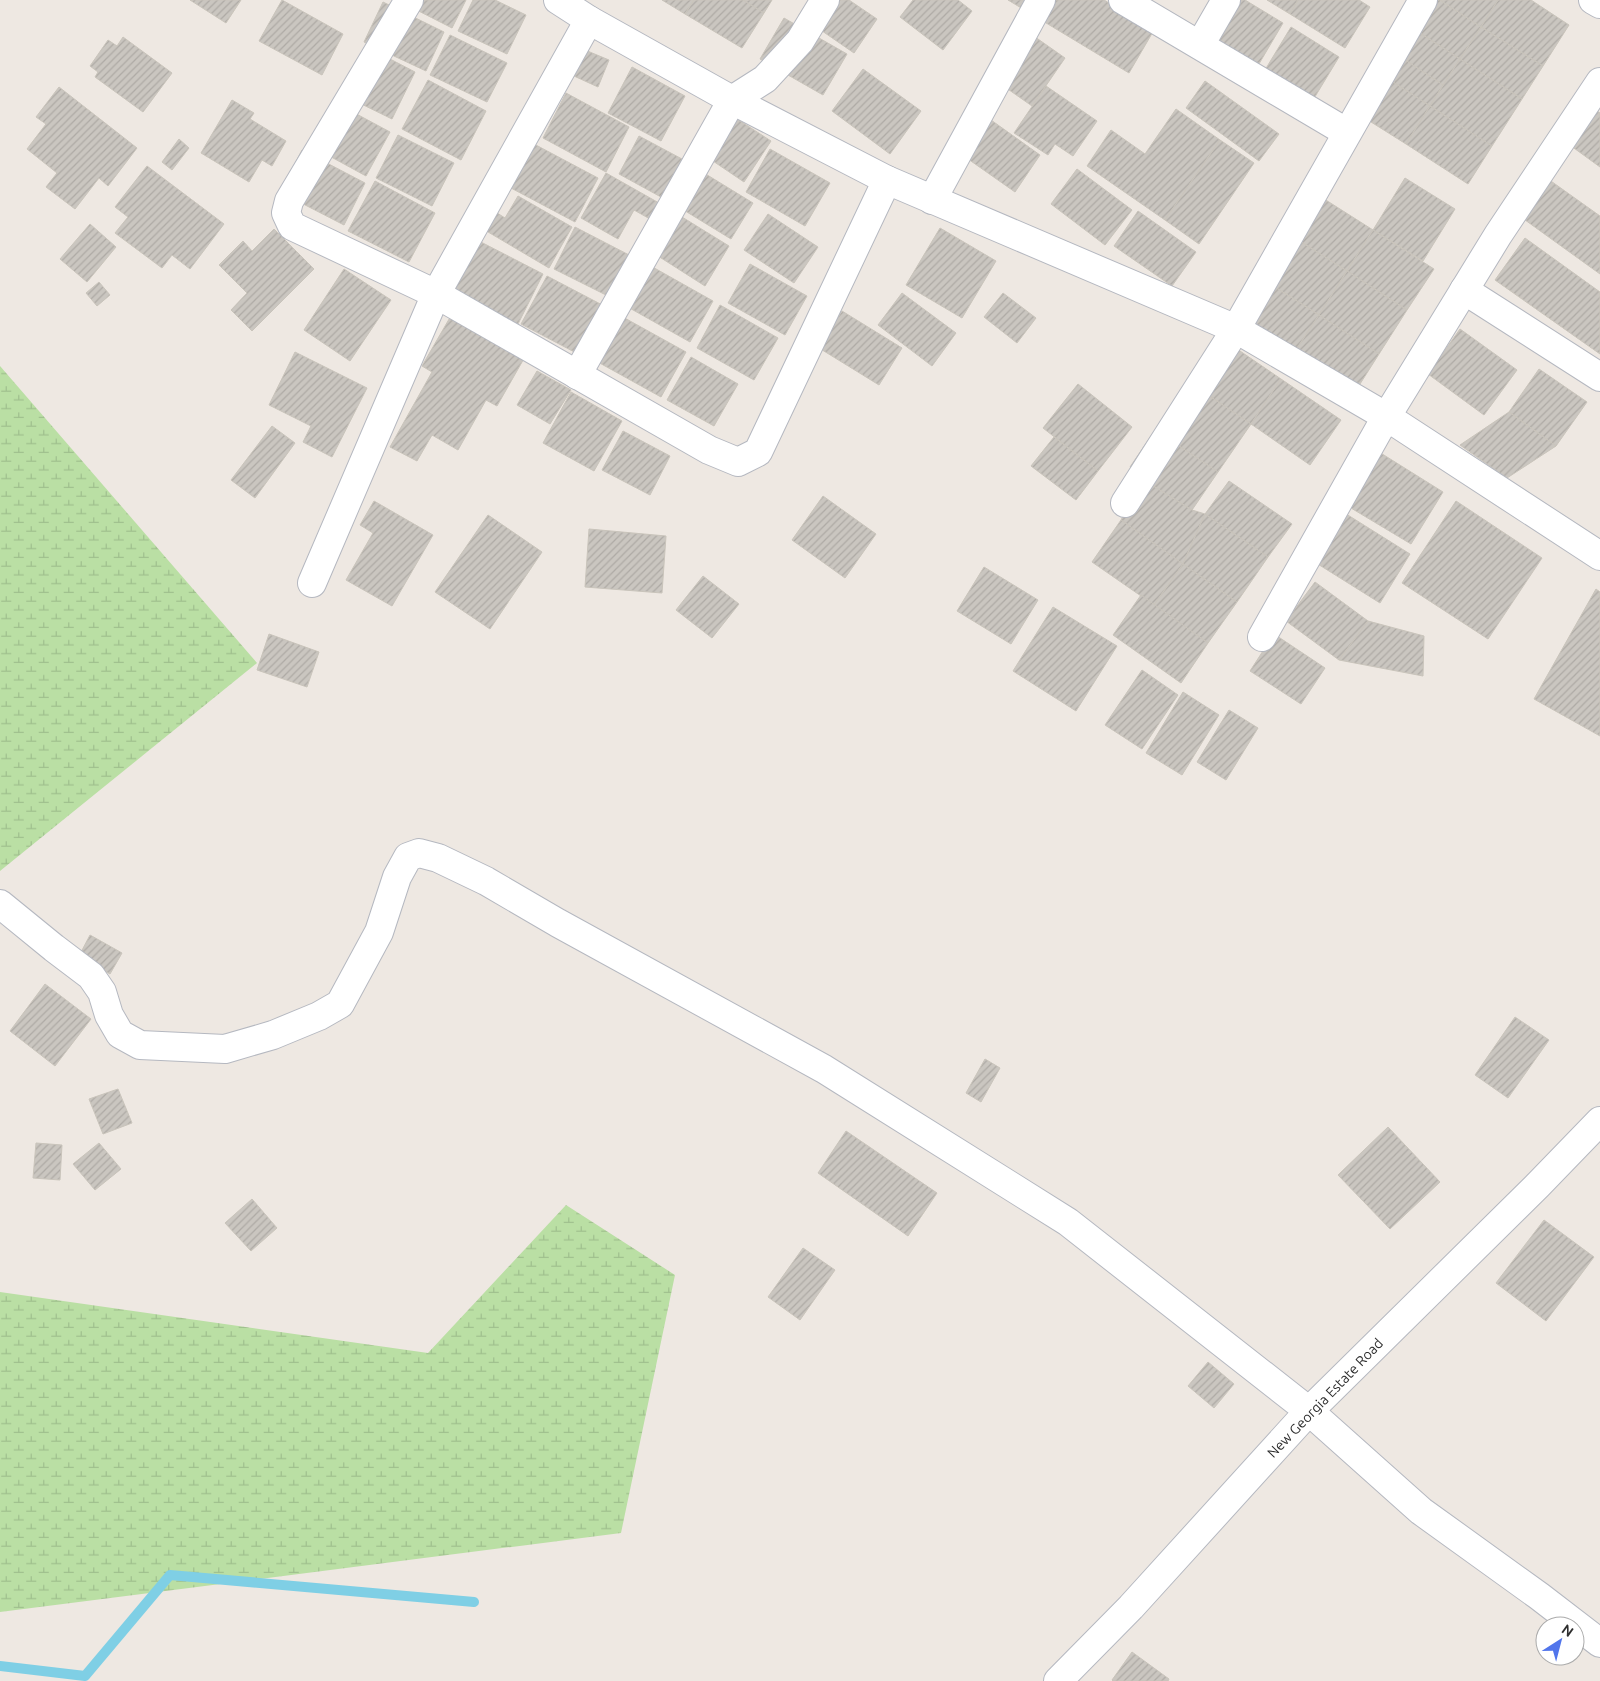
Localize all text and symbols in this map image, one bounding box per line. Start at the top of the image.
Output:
street label: New Georgia Estate Road [1264,1335,1386,1461]
north arrow [1535,1616,1585,1666]
text: N [1559,1621,1577,1640]

